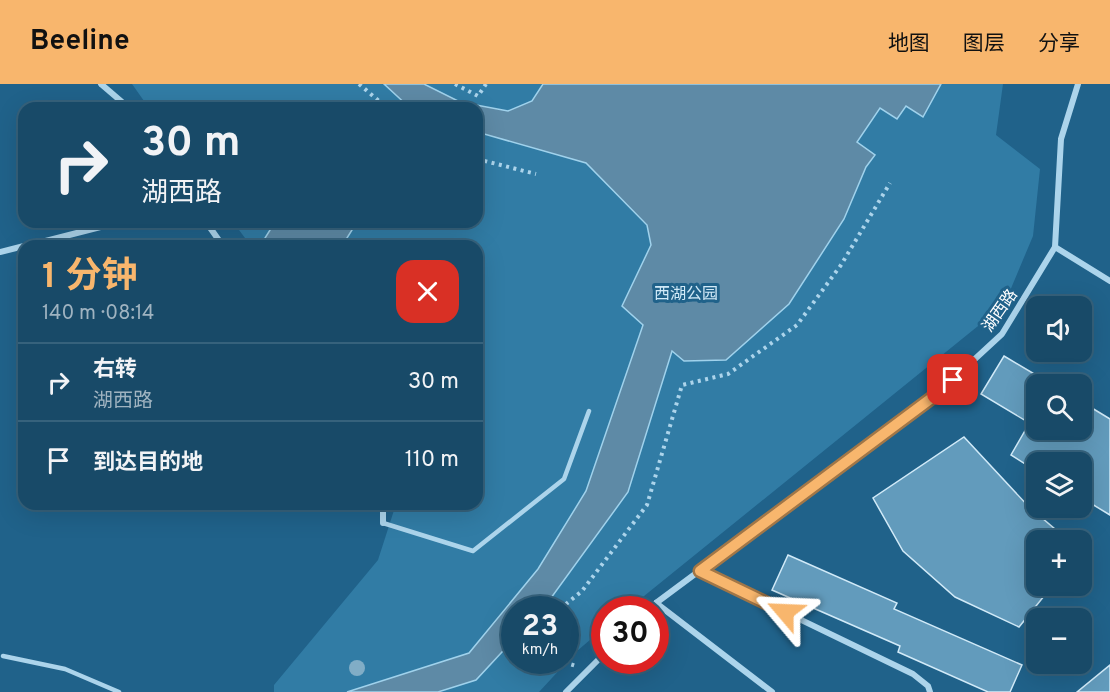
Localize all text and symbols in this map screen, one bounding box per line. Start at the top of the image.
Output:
text: Beeline [30,24,130,60]
text: 地图 [888,31,930,58]
text: 图层 [963,31,1005,58]
text: 分享 [1038,31,1080,58]
text: 30 m [141,118,240,171]
icon: right [42,126,120,204]
text: 湖西路 [141,177,222,211]
text: 1 分钟 [42,255,137,301]
button: close [396,260,459,323]
park label: 西湖公园 [654,285,718,305]
street label: 湖西路 [979,286,1023,337]
map controls [1026,296,1092,674]
button: sound [1026,296,1092,362]
text: 140 m · 08:14 [42,301,154,327]
pin [927,354,978,405]
text: 右转 [93,357,137,384]
icon: arrive [936,363,969,396]
icon: right [42,366,75,399]
text: 30 m [408,369,459,396]
button: search [1026,374,1092,440]
text: 湖西路 [93,389,153,415]
icon: arrive [42,444,75,477]
text: 110 m [405,447,459,474]
text: 到达目的地 [93,450,203,477]
button: layers [1026,452,1092,518]
button: + [1026,530,1092,596]
position arrow [753,580,817,644]
speed limit sign: 30 [591,596,669,674]
button: − [1026,608,1092,674]
text: 23 [522,609,558,646]
text: km/h [522,641,558,660]

